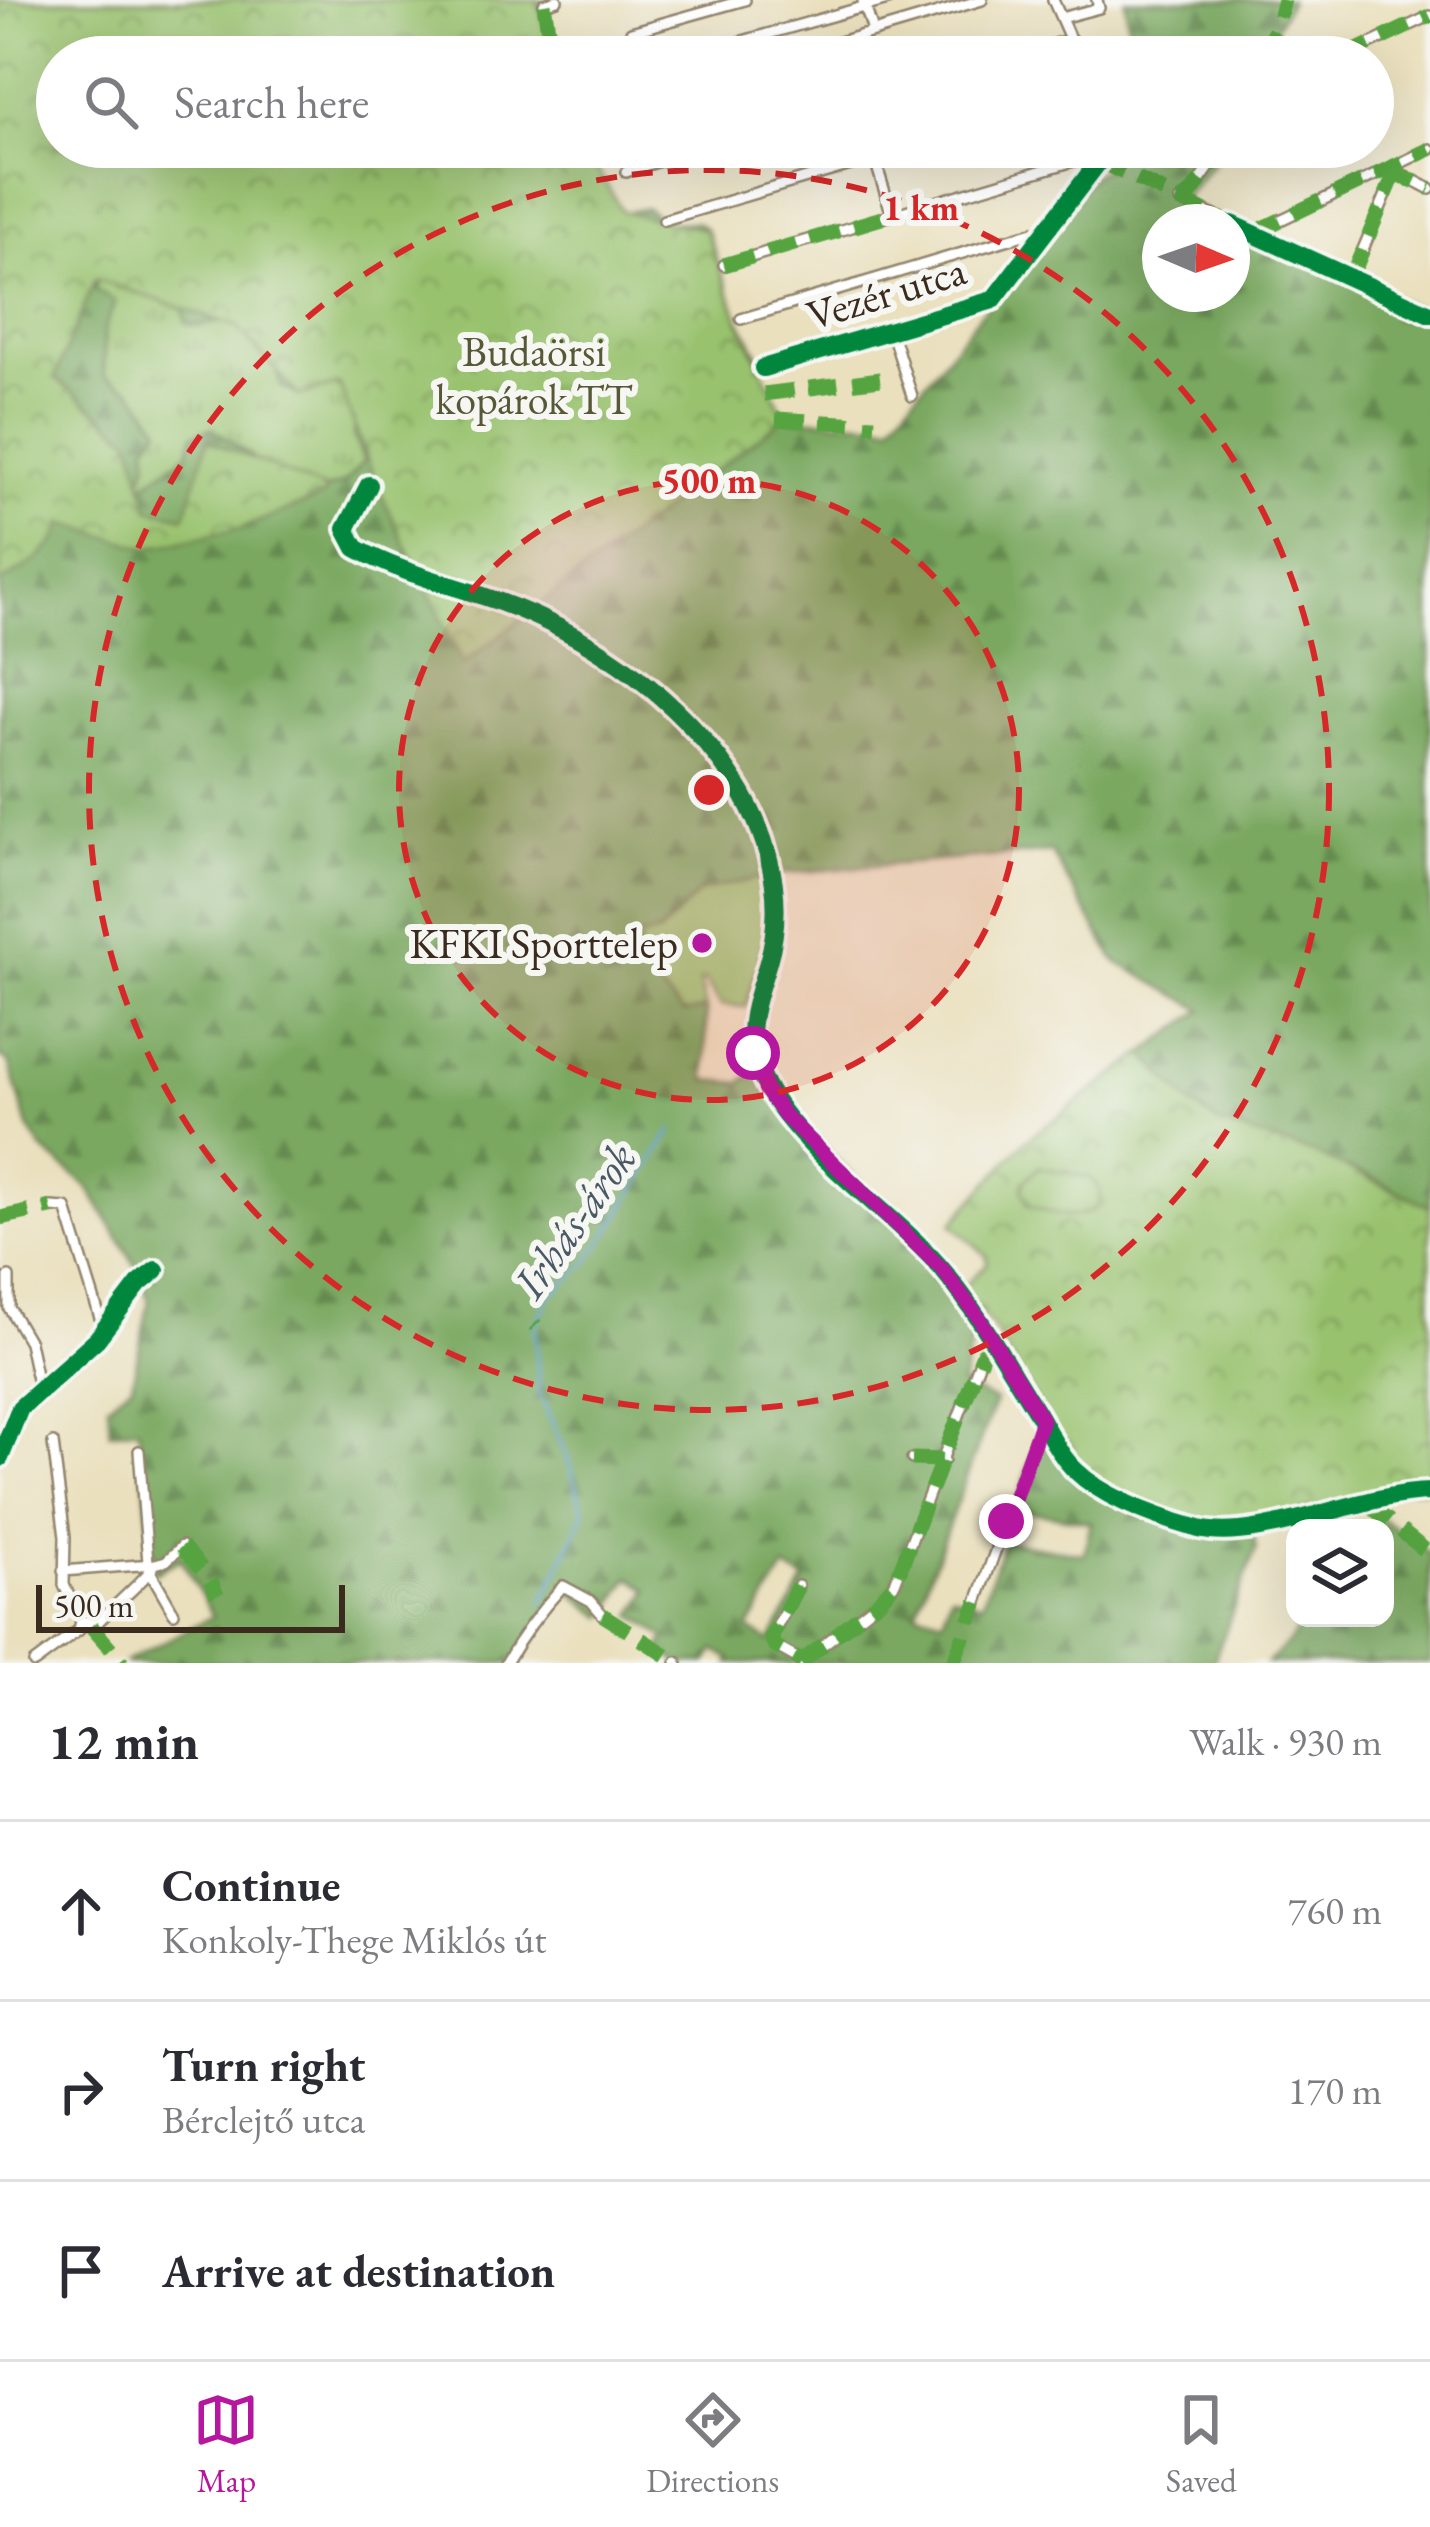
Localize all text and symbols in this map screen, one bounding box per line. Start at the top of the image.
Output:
search box [36,36,1394,168]
icon: search [78,69,144,135]
text: Search here [174,73,369,131]
text: 1 km [883,184,959,231]
north arrow [1142,204,1250,312]
street label: Vezér utca [800,242,973,343]
park label: Budaörsi kopárok TT [436,324,633,427]
text: 500 m [662,457,756,504]
centre of rings [688,769,730,811]
place label: KFKI Sporttelep [409,916,678,971]
marker: KFKI Sporttelep [689,930,715,956]
route start [726,1026,780,1080]
water label: Irhás-árok [499,1131,648,1310]
route end [979,1494,1033,1548]
map controls [1286,1519,1394,1627]
button: layers [1286,1519,1394,1627]
scale bar [36,1579,345,1632]
text: 500 m [54,1584,134,1627]
text: 12 min [48,1708,199,1774]
text: Walk · 930 m [1189,1716,1382,1767]
text: Continue [162,1856,340,1914]
icon: ahead [48,1878,114,1944]
text: 760 m [1288,1885,1382,1936]
text: Konkoly-Thege Miklós út [162,1914,547,1965]
text: Turn right [162,2036,365,2094]
icon: right [48,2058,114,2124]
text: 170 m [1288,2065,1382,2116]
text: Bérclejtő utca [162,2094,365,2145]
icon: arrive [48,2238,114,2304]
text: Arrive at destination [162,2242,555,2300]
tab: Map [193,2387,259,2502]
tab: Directions [646,2387,779,2502]
tab: Saved [1166,2387,1237,2502]

